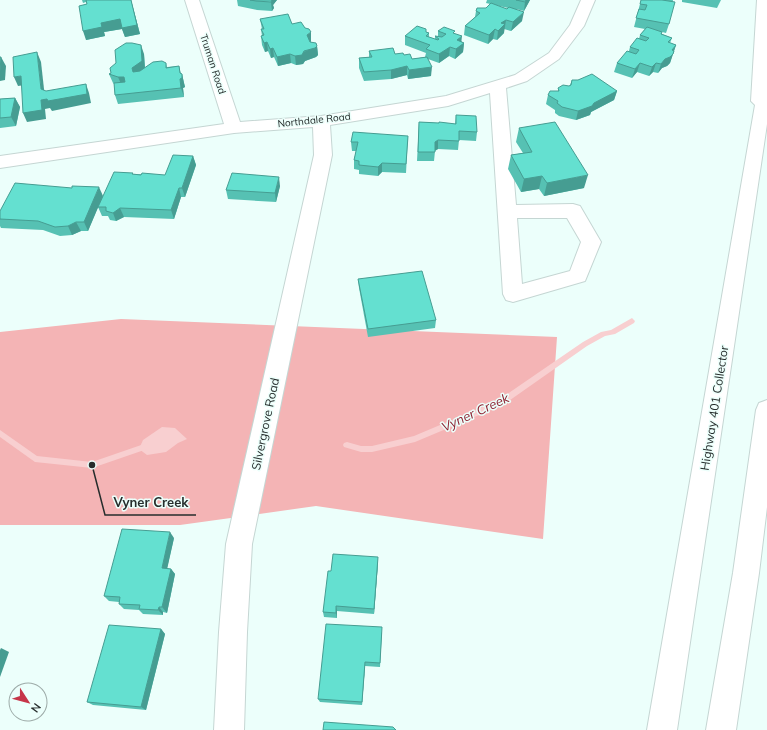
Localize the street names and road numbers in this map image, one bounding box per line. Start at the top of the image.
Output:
street label: Truman Road [197,32,229,96]
street label: Northdale Road [277,110,351,130]
street label: Highway 401 Collector [697,344,731,471]
street label: Silvergrove Road [248,377,282,471]

